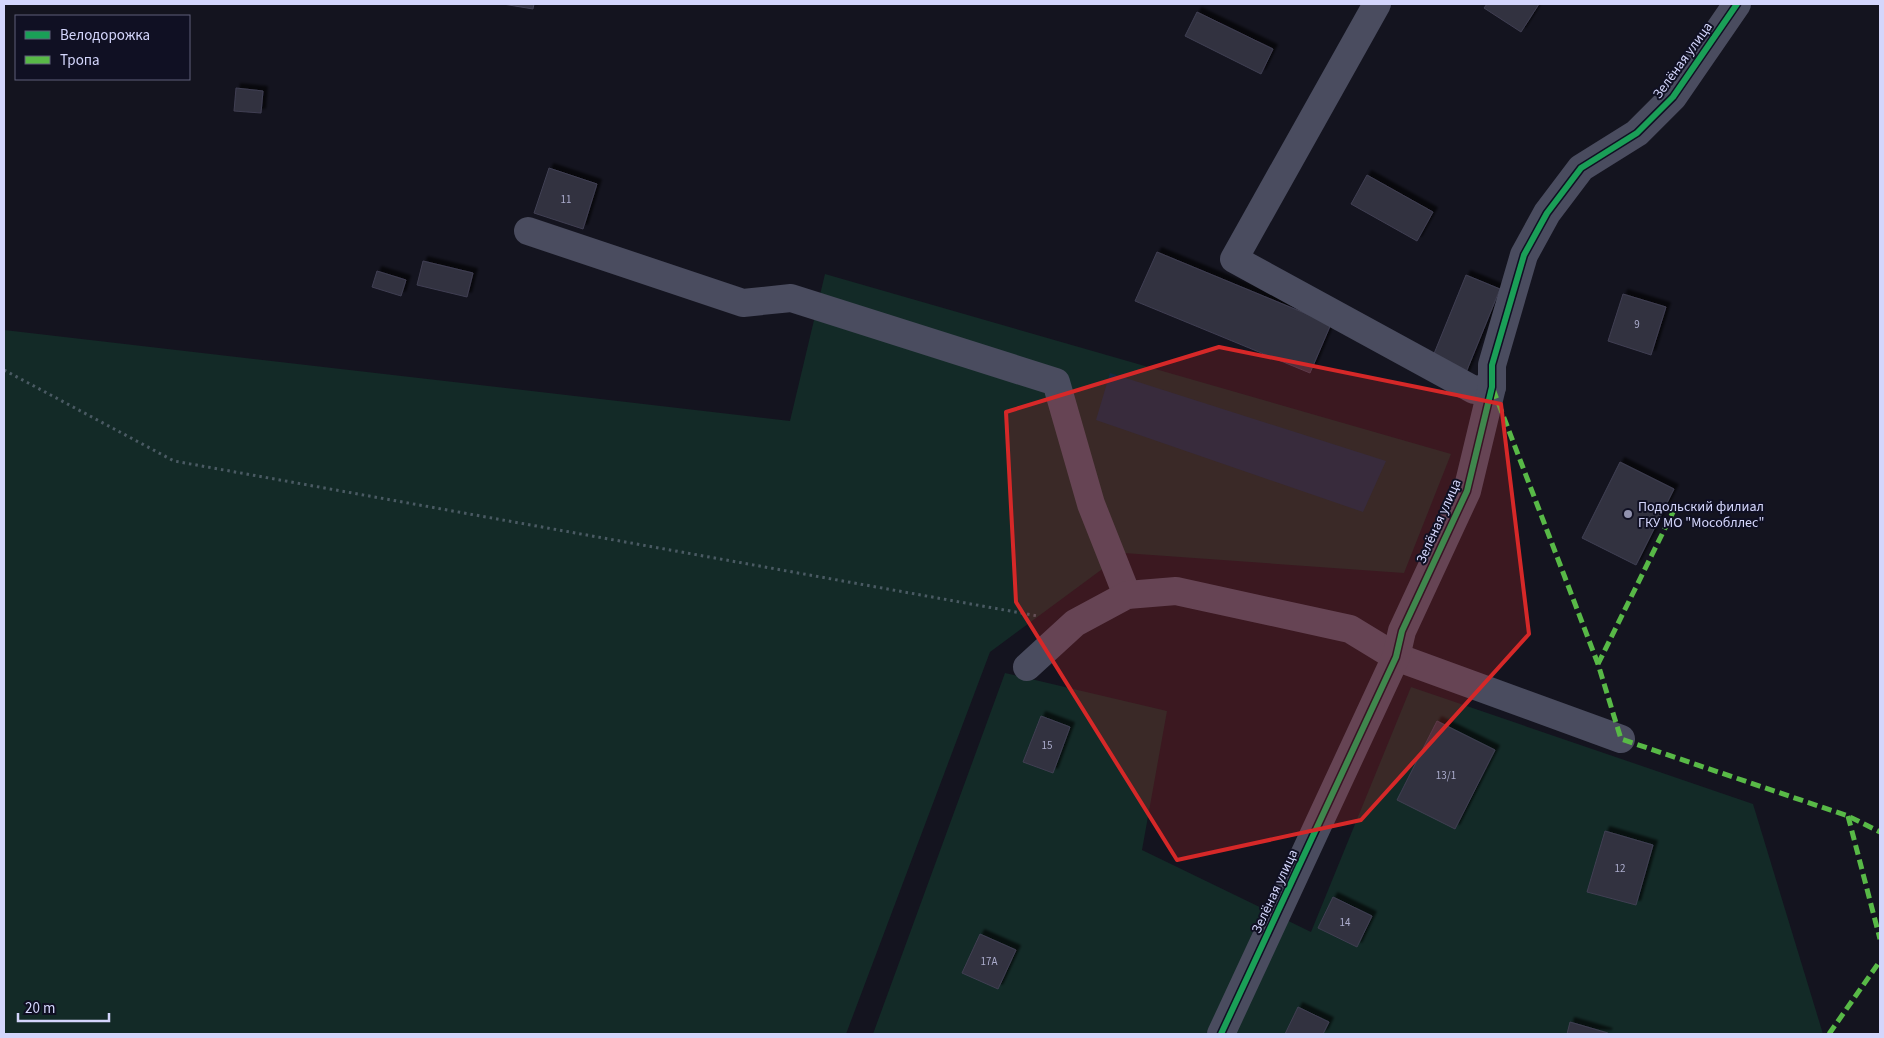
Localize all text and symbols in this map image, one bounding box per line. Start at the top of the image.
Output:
legend [15,15,190,80]
street label: Зелёная улица [1648,18,1718,103]
text: Велодорожка [60,25,150,46]
text: Тропа [60,50,100,71]
house number: 11 [561,192,571,207]
house number: 9 [1634,317,1640,332]
street label: Зелёная улица [1411,476,1466,567]
place label: Подольский филиал ГКУ МО "Мособллес" [1638,497,1764,533]
marker: Подольский филиал ГКУ МО "Мособллес" [1622,508,1634,520]
house number: 15 [1042,738,1052,753]
house number: 13/1 [1436,768,1456,783]
street label: Зелёная улица [1247,846,1303,937]
house number: 12 [1615,861,1625,876]
house number: 14 [1340,915,1351,930]
house number: 17А [981,954,997,969]
scale bar [18,990,109,1022]
text: 20 m [25,998,55,1019]

